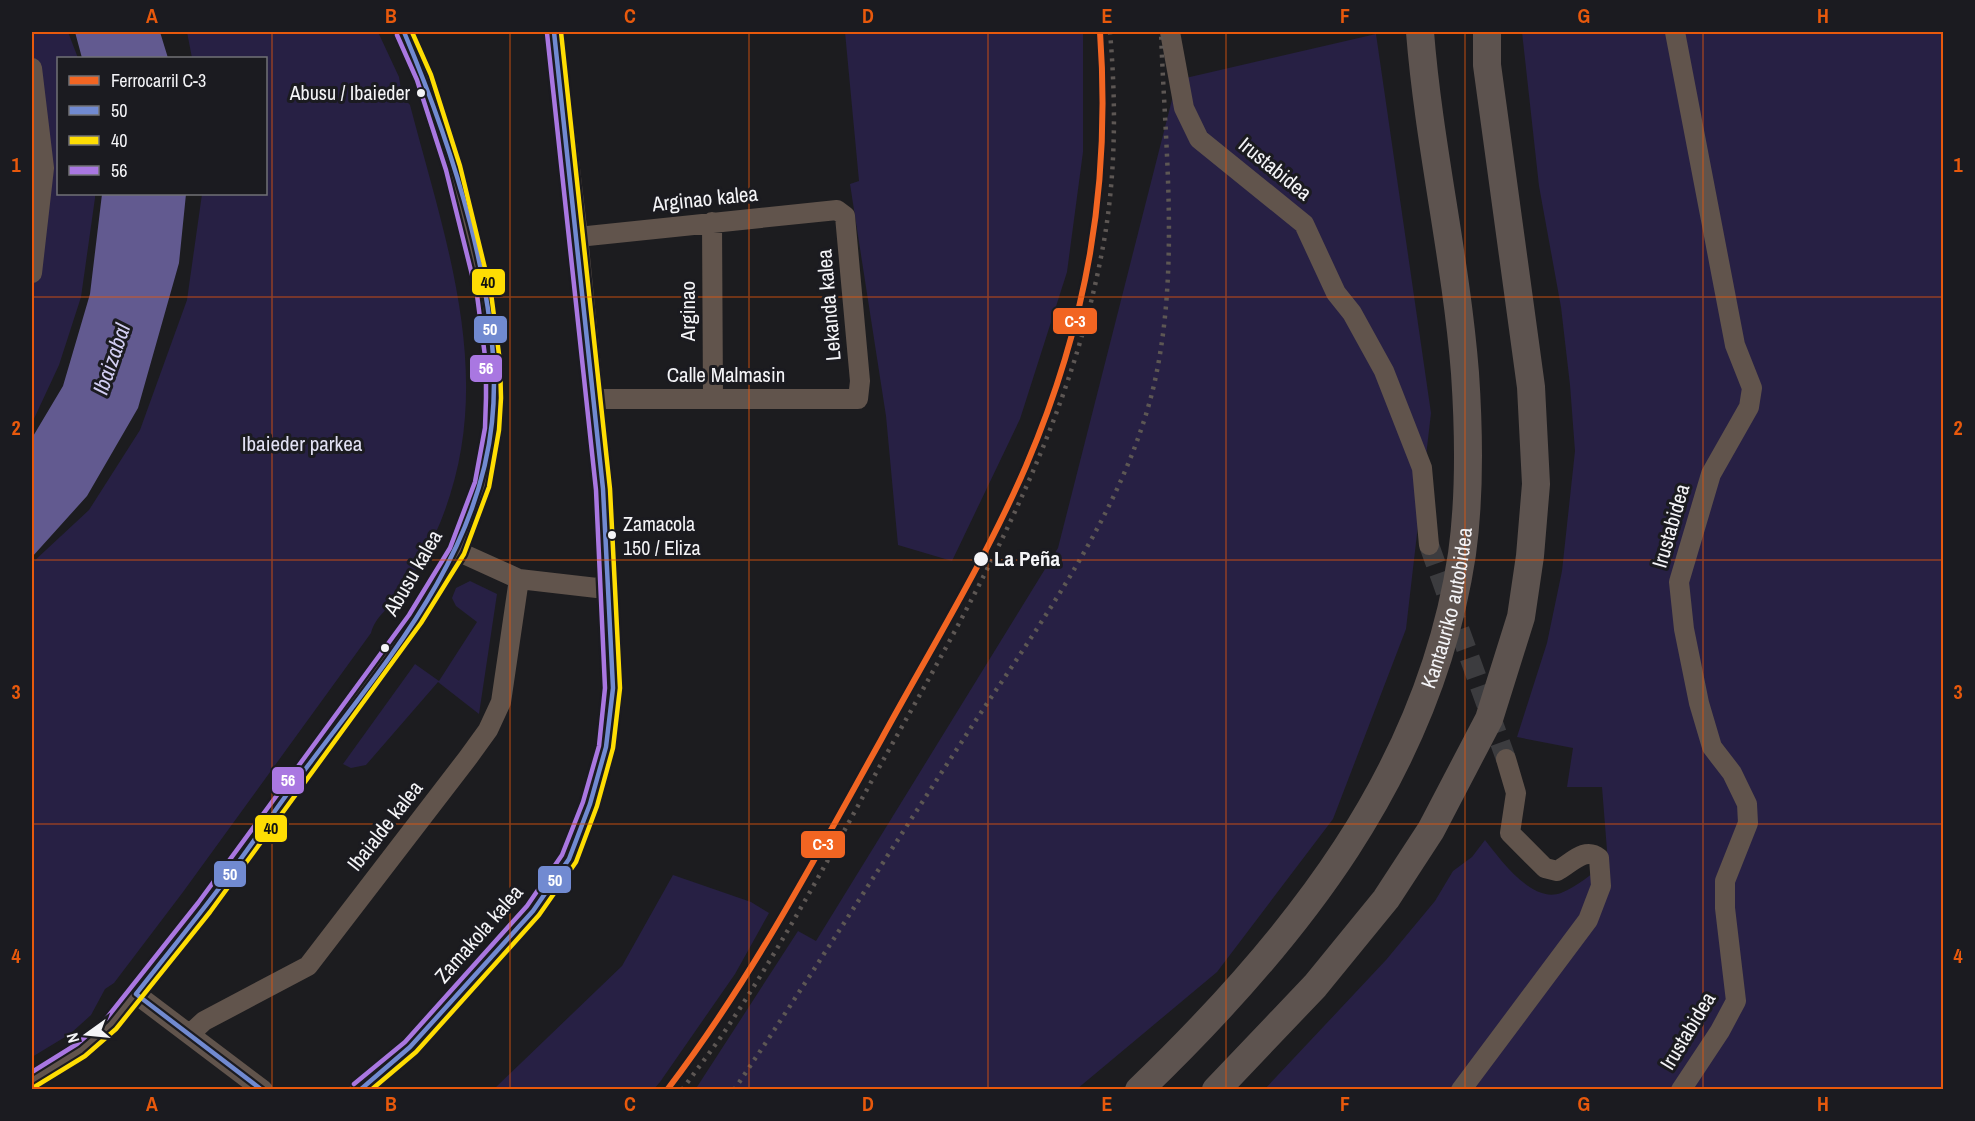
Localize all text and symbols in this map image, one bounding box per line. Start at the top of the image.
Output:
text: A [146,2,158,29]
text: B [385,2,397,29]
text: C [624,2,636,29]
text: D [862,2,874,29]
text: E [1102,2,1113,29]
text: F [1340,2,1350,29]
text: G [1578,2,1590,29]
text: H [1817,2,1829,29]
legend [57,57,267,195]
text: Ferrocarril C-3 [111,68,206,93]
place label: Abusu / Ibaieder [289,79,411,106]
marker: Abusu / Ibaieder [415,87,427,99]
text: 50 [111,98,127,123]
text: 40 [111,128,127,153]
street label: Irustabidea [1233,130,1318,207]
text: 1 [11,151,21,178]
text: 1 [1953,151,1963,178]
text: 56 [111,158,127,183]
street label: Arginao kalea [650,178,760,219]
street label: Lekanda kalea [809,248,848,362]
line badge: 40 [471,268,506,296]
text: 40 [481,271,495,293]
street label: Arginao [673,281,702,342]
line badge: C-3 [1052,307,1098,335]
text: C-3 [1064,310,1086,332]
line badge: 50 [473,315,508,344]
text: 50 [483,318,497,340]
water label: Ibaizabal [85,319,137,398]
line badge: 56 [469,354,503,383]
text: 56 [479,357,493,379]
street label: Calle Malmasin [667,360,785,389]
text: 2 [11,414,21,441]
text: 2 [1953,414,1963,441]
park label: Ibaieder parkea [242,429,363,458]
street label: Irustabidea [1645,480,1696,571]
place label: Zamacola 150 / Eliza [623,510,701,561]
street label: Abusu kalea [376,524,449,622]
street label: Kantauriko autobidea [1414,526,1479,692]
marker: Zamacola 150 / Eliza [606,529,618,541]
place label: La Peña [994,544,1060,573]
marker: La Peña [972,550,990,568]
unlabelled marker [379,642,391,654]
text: 3 [11,678,21,705]
text: 3 [1953,678,1963,705]
line badge: 56 [271,766,305,795]
text: 56 [281,769,295,791]
street label: Ibaialde kalea [340,774,429,877]
line badge: 40 [254,814,288,843]
text: 40 [264,817,278,839]
line badge: C-3 [800,830,846,859]
text: C-3 [812,833,834,855]
line badge: 50 [213,860,247,888]
text: 50 [223,863,237,885]
line badge: 50 [537,865,572,894]
text: 50 [548,869,562,891]
street label: Zamakola kalea [428,878,530,989]
text: 4 [11,942,21,969]
text: 4 [1953,942,1963,969]
street label: Irustabidea [1653,986,1722,1075]
north arrow [57,1004,117,1064]
text: N [61,1030,84,1045]
text: A [146,1090,158,1117]
text: B [385,1090,397,1117]
text: C [624,1090,636,1117]
text: D [862,1090,874,1117]
text: E [1102,1090,1113,1117]
text: F [1340,1090,1350,1117]
text: G [1578,1090,1590,1117]
text: H [1817,1090,1829,1117]

